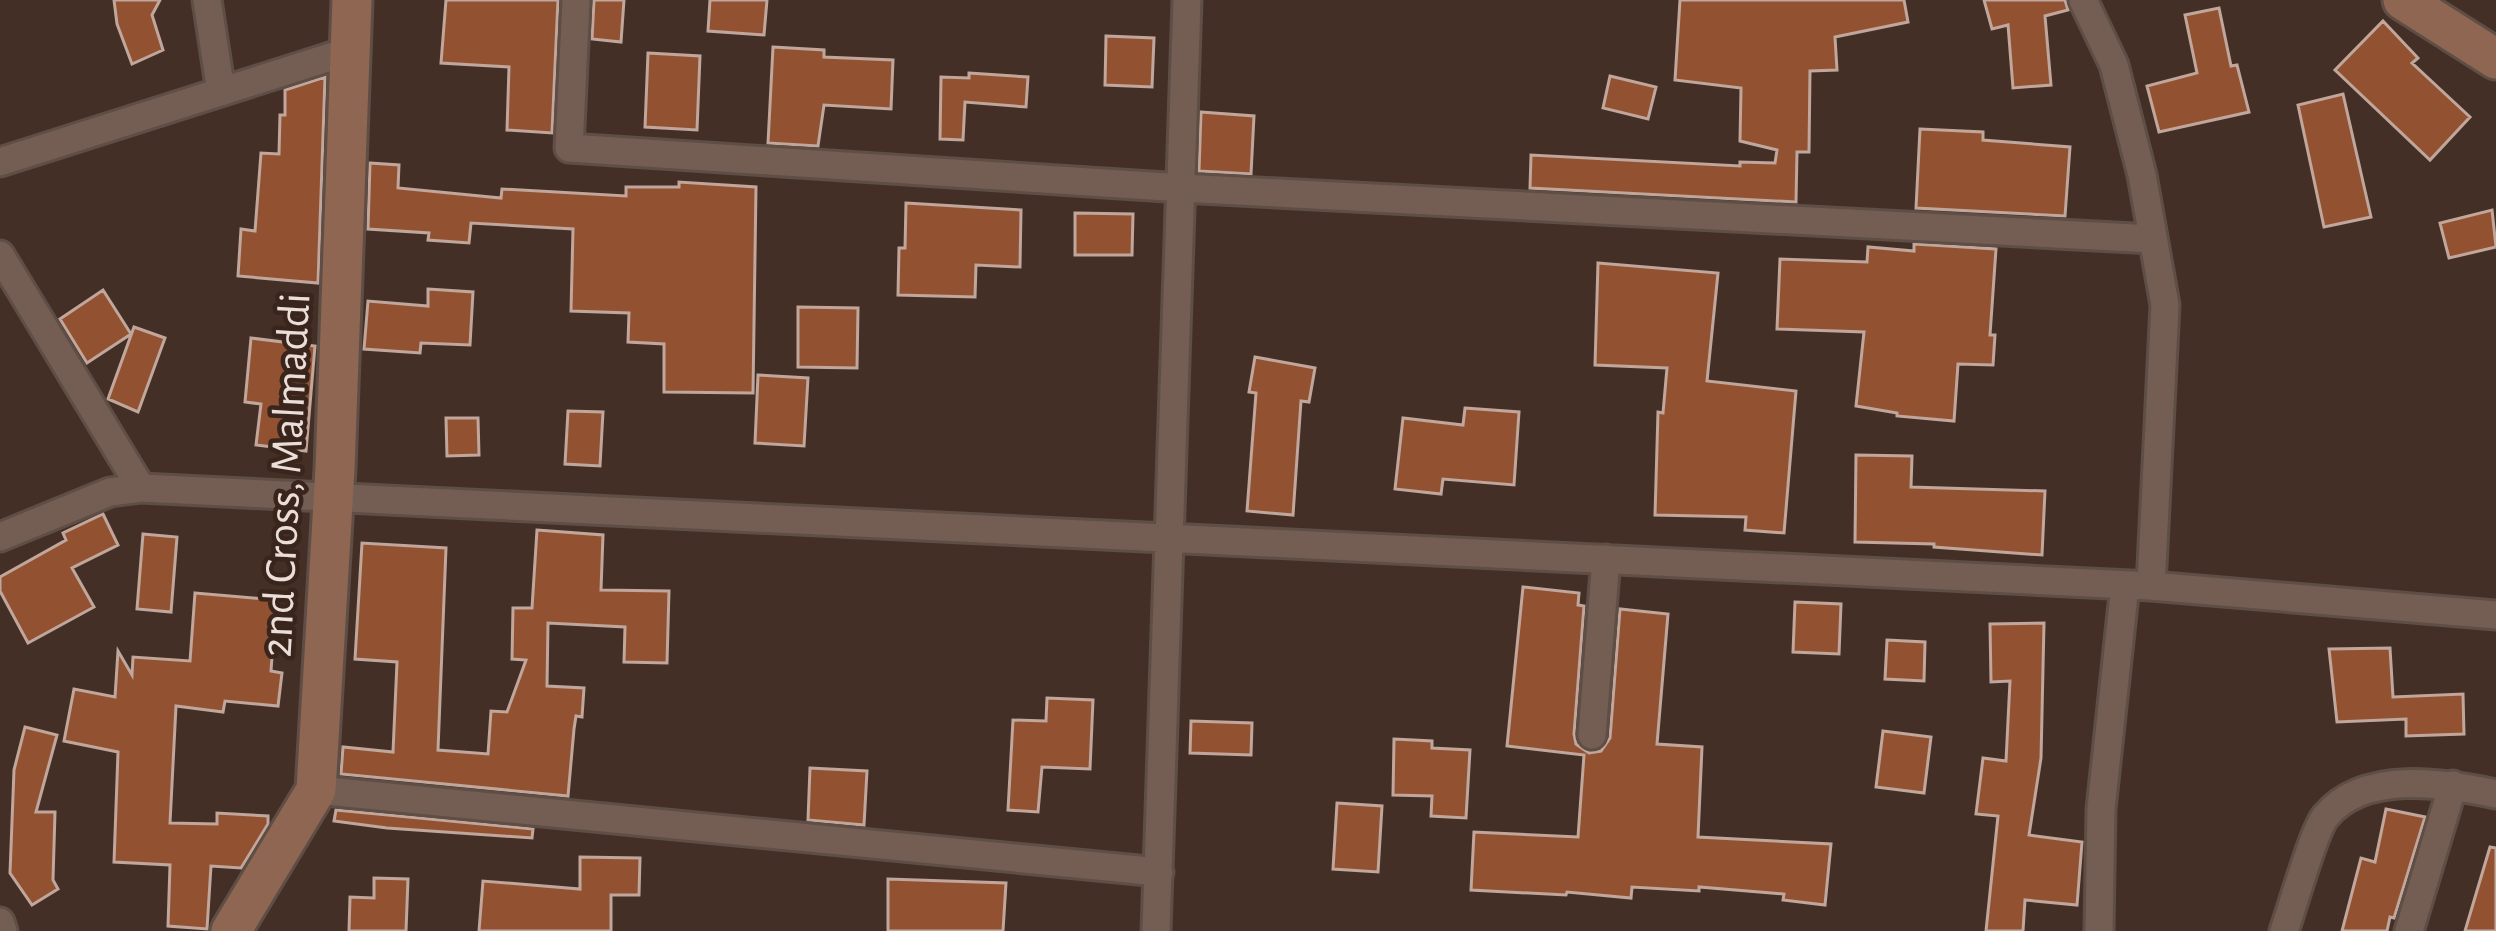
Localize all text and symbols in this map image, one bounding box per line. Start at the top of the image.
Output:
street label: 2nd Cross, Malmaddi [254,292,319,659]

